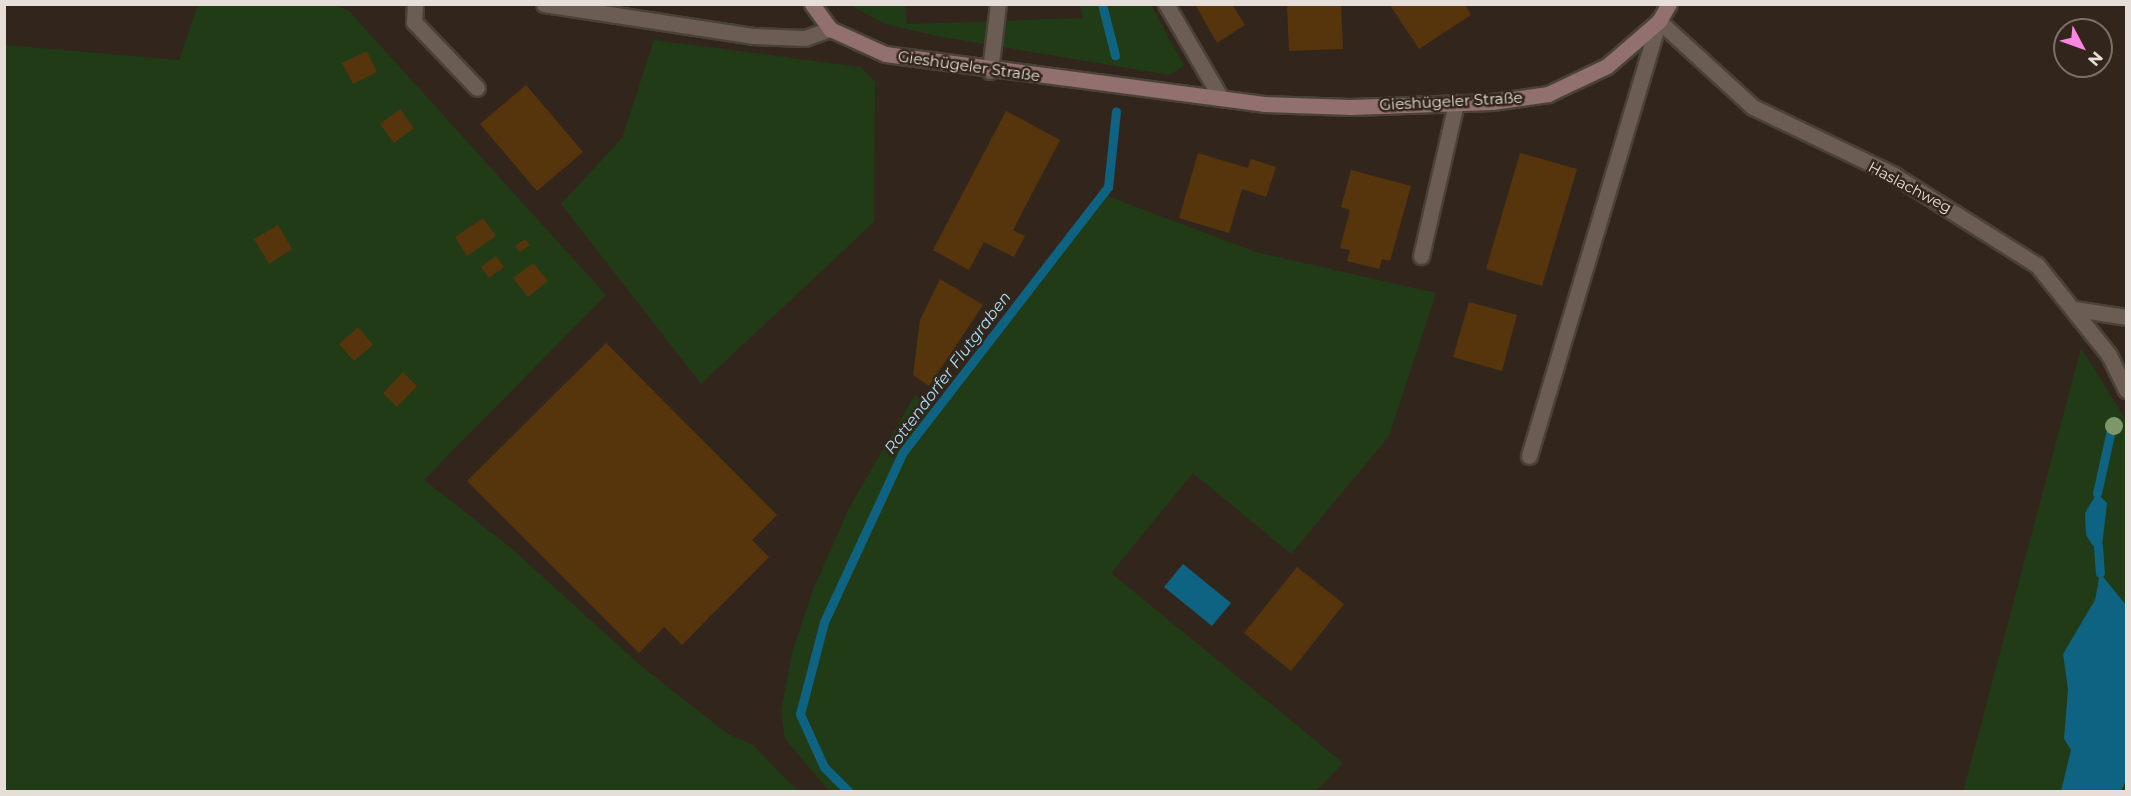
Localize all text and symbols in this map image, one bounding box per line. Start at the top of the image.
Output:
north arrow [2053,18,2113,78]
street label: Gieshügeler Straße [897,47,1041,85]
text: N [2084,48,2107,70]
street label: Gieshügeler Straße [1379,88,1523,114]
street label: Haslachweg [1865,157,1955,217]
water label: Rottendorfer Flutgraben [881,288,1015,458]

